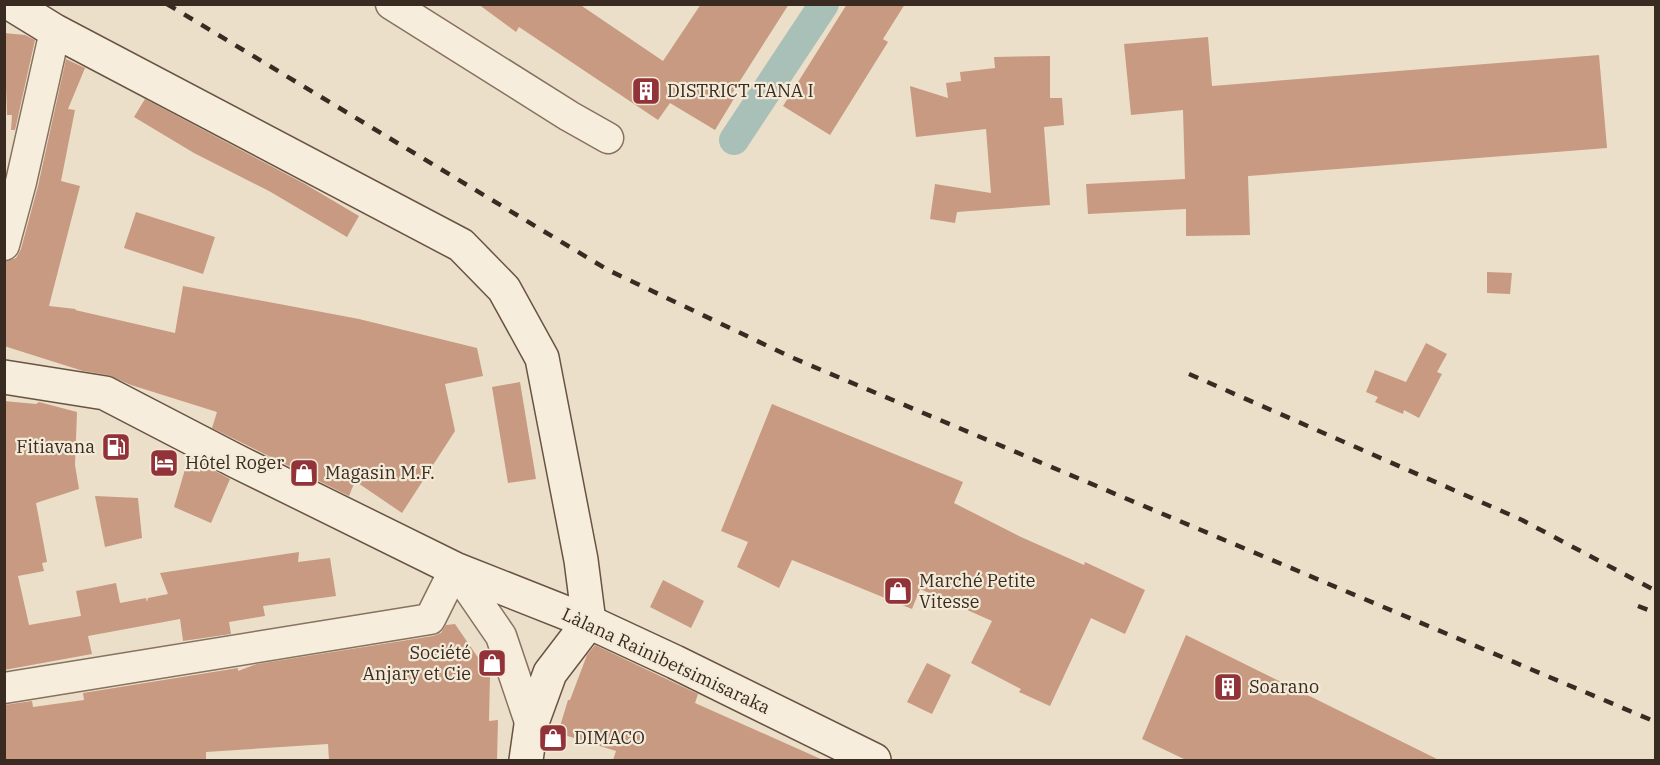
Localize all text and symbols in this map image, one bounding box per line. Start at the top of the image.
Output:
building icon: DISTRICT TANA I [630,75,662,107]
place label: DISTRICT TANA I [667,79,814,102]
fuel station icon: Fitiavana [100,431,132,463]
place label: Fitiavana [16,435,95,458]
hotel icon: Hôtel Roger [148,447,180,479]
place label: Hôtel Roger [185,451,284,474]
shop icon: Magasin M.F. [288,457,320,489]
place label: Magasin M.F. [325,461,435,484]
place label: Marché Petite Vitesse [919,569,1035,613]
shop icon: Marché Petite Vitesse [882,575,914,607]
street label: Làlana Rainibetsimisaraka [558,602,774,719]
place label: Société Anjary et Cie [362,641,471,685]
shop icon: Société Anjary et Cie [476,647,508,679]
building icon: Soarano [1212,671,1244,703]
place label: Soarano [1249,675,1319,698]
shop icon: DIMACO [537,722,569,754]
place label: DIMACO [574,726,645,749]

